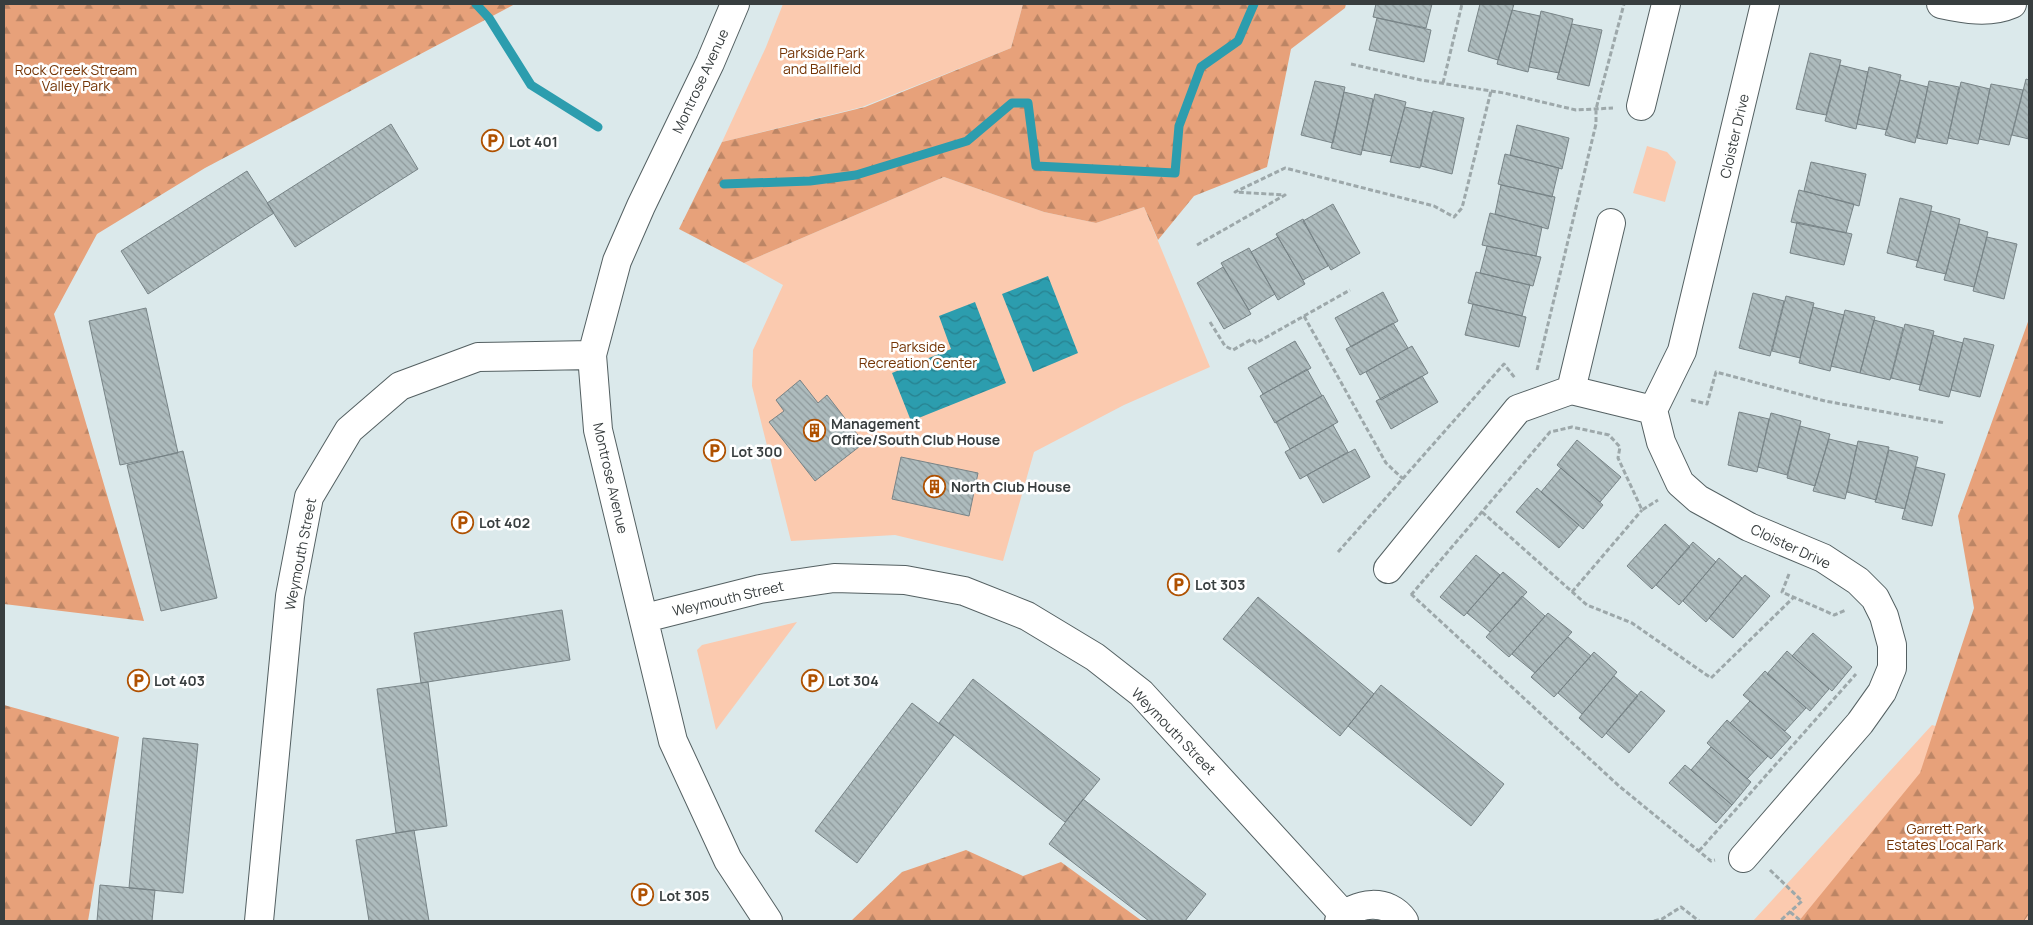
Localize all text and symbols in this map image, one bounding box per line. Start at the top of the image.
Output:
street label: Montrose Avenue [667,26,733,136]
park label: Parkside Park and Ballfield [779,43,866,78]
park label: Rock Creek Stream Valley Park [15,60,137,95]
street label: Cloister Drive [1715,92,1753,180]
parking icon: Lot 401 [481,129,505,153]
place label: Lot 401 [509,132,558,151]
park label: Parkside Recreation Center [859,337,977,372]
place label: Management Office/South Club House [831,414,1000,449]
building icon: Management Office/South Club House [803,419,827,443]
street label: Montrose Avenue [589,421,633,535]
parking icon: Lot 300 [703,439,727,463]
place label: Lot 300 [731,442,783,461]
building icon: North Club House [923,474,947,498]
place label: North Club House [951,477,1071,496]
street label: Weymouth Street [280,496,320,612]
parking icon: Lot 402 [451,510,475,534]
place label: Lot 402 [479,513,530,532]
street label: Cloister Drive [1748,519,1834,573]
parking icon: Lot 303 [1167,572,1191,596]
place label: Lot 303 [1195,575,1245,594]
street label: Weymouth Street [670,576,786,620]
parking icon: Lot 403 [126,668,150,692]
parking icon: Lot 304 [800,668,824,692]
place label: Lot 403 [154,671,205,690]
place label: Lot 304 [828,671,879,690]
street label: Weymouth Street [1128,683,1221,779]
park label: Garrett Park Estates Local Park [1886,819,2005,854]
parking icon: Lot 305 [631,883,655,907]
place label: Lot 305 [659,886,710,905]

